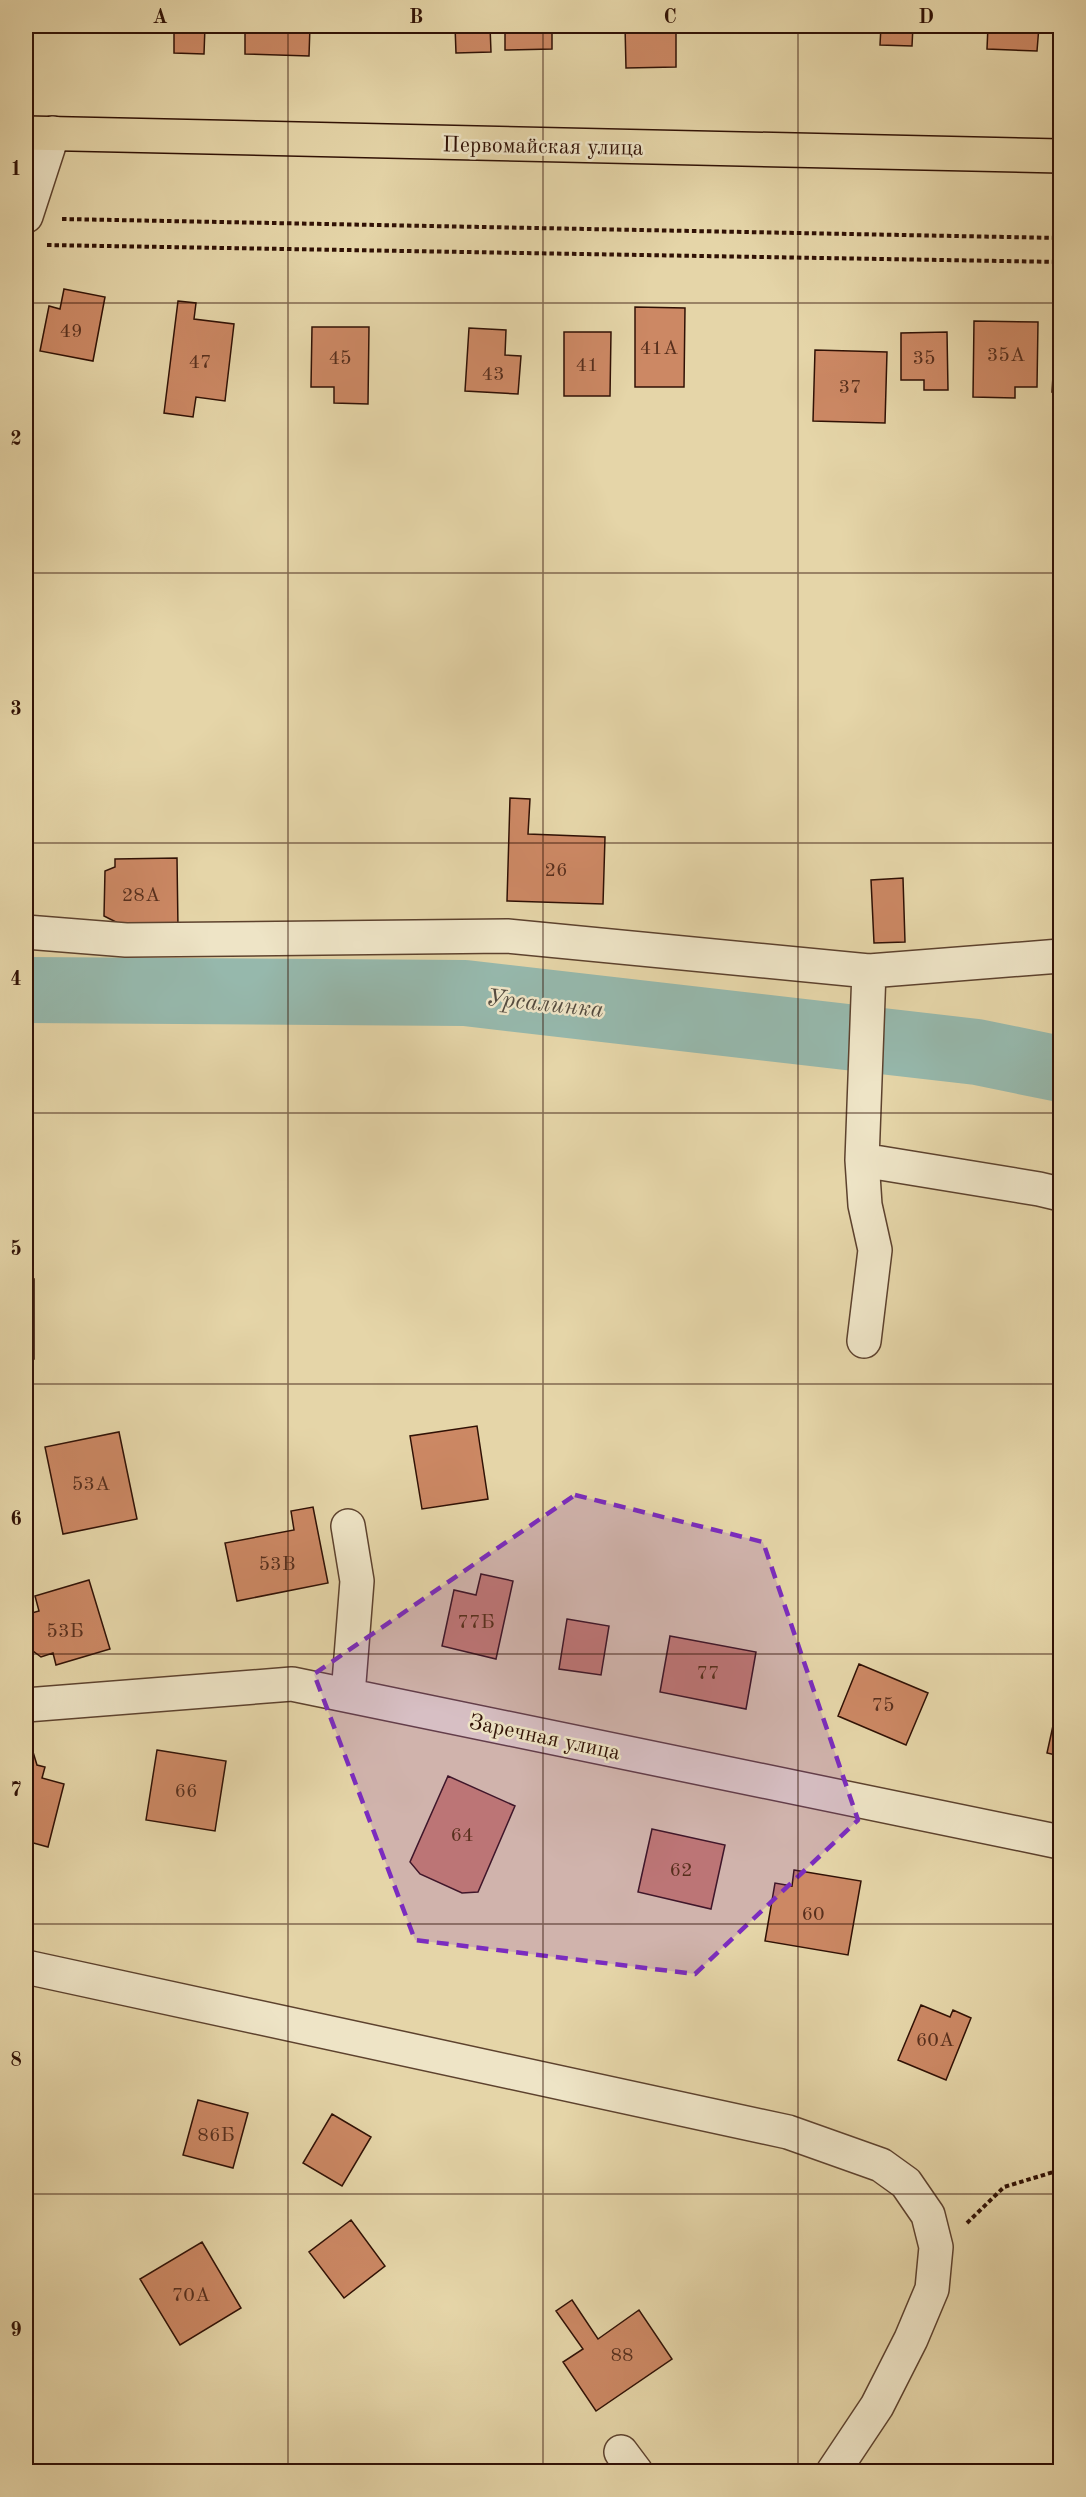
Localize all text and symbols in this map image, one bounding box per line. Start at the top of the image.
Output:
text: A [152,8,168,28]
text: B [409,8,423,28]
text: C [663,8,677,28]
text: D [918,8,934,28]
street label: Первомайская улица [442,134,644,160]
text: 1 [10,160,22,180]
house number: 49 [59,322,83,342]
house number: 41А [640,339,678,359]
house number: 35А [987,346,1025,366]
house number: 45 [328,349,352,369]
house number: 35 [912,349,936,369]
house number: 47 [188,353,212,373]
house number: 41 [575,356,599,376]
house number: 43 [481,365,505,385]
house number: 37 [838,378,862,398]
text: 2 [10,430,22,450]
text: 3 [10,700,22,720]
house number: 26 [544,861,568,881]
house number: 28А [122,886,160,906]
text: 4 [10,970,22,990]
water label: Урсалинка [485,987,605,1023]
text: 5 [10,1239,22,1260]
house number: 53А [72,1475,110,1495]
text: 6 [10,1510,22,1530]
house number: 53В [259,1555,296,1575]
house number: 77Б [457,1613,495,1633]
house number: 53Б [46,1622,84,1642]
house number: 77 [696,1664,720,1684]
house number: 75 [871,1696,895,1716]
street label: Заречная улица [467,1711,622,1765]
text: 7 [10,1781,22,1801]
house number: 66 [174,1782,198,1802]
house number: 64 [450,1826,474,1846]
house number: 62 [669,1861,693,1881]
house number: 60 [801,1905,825,1925]
house number: 60А [916,2031,954,2051]
text: 8 [10,2051,22,2071]
house number: 86Б [197,2126,235,2146]
house number: 70А [172,2286,210,2306]
text: 9 [10,2321,22,2341]
house number: 88 [610,2346,634,2366]

